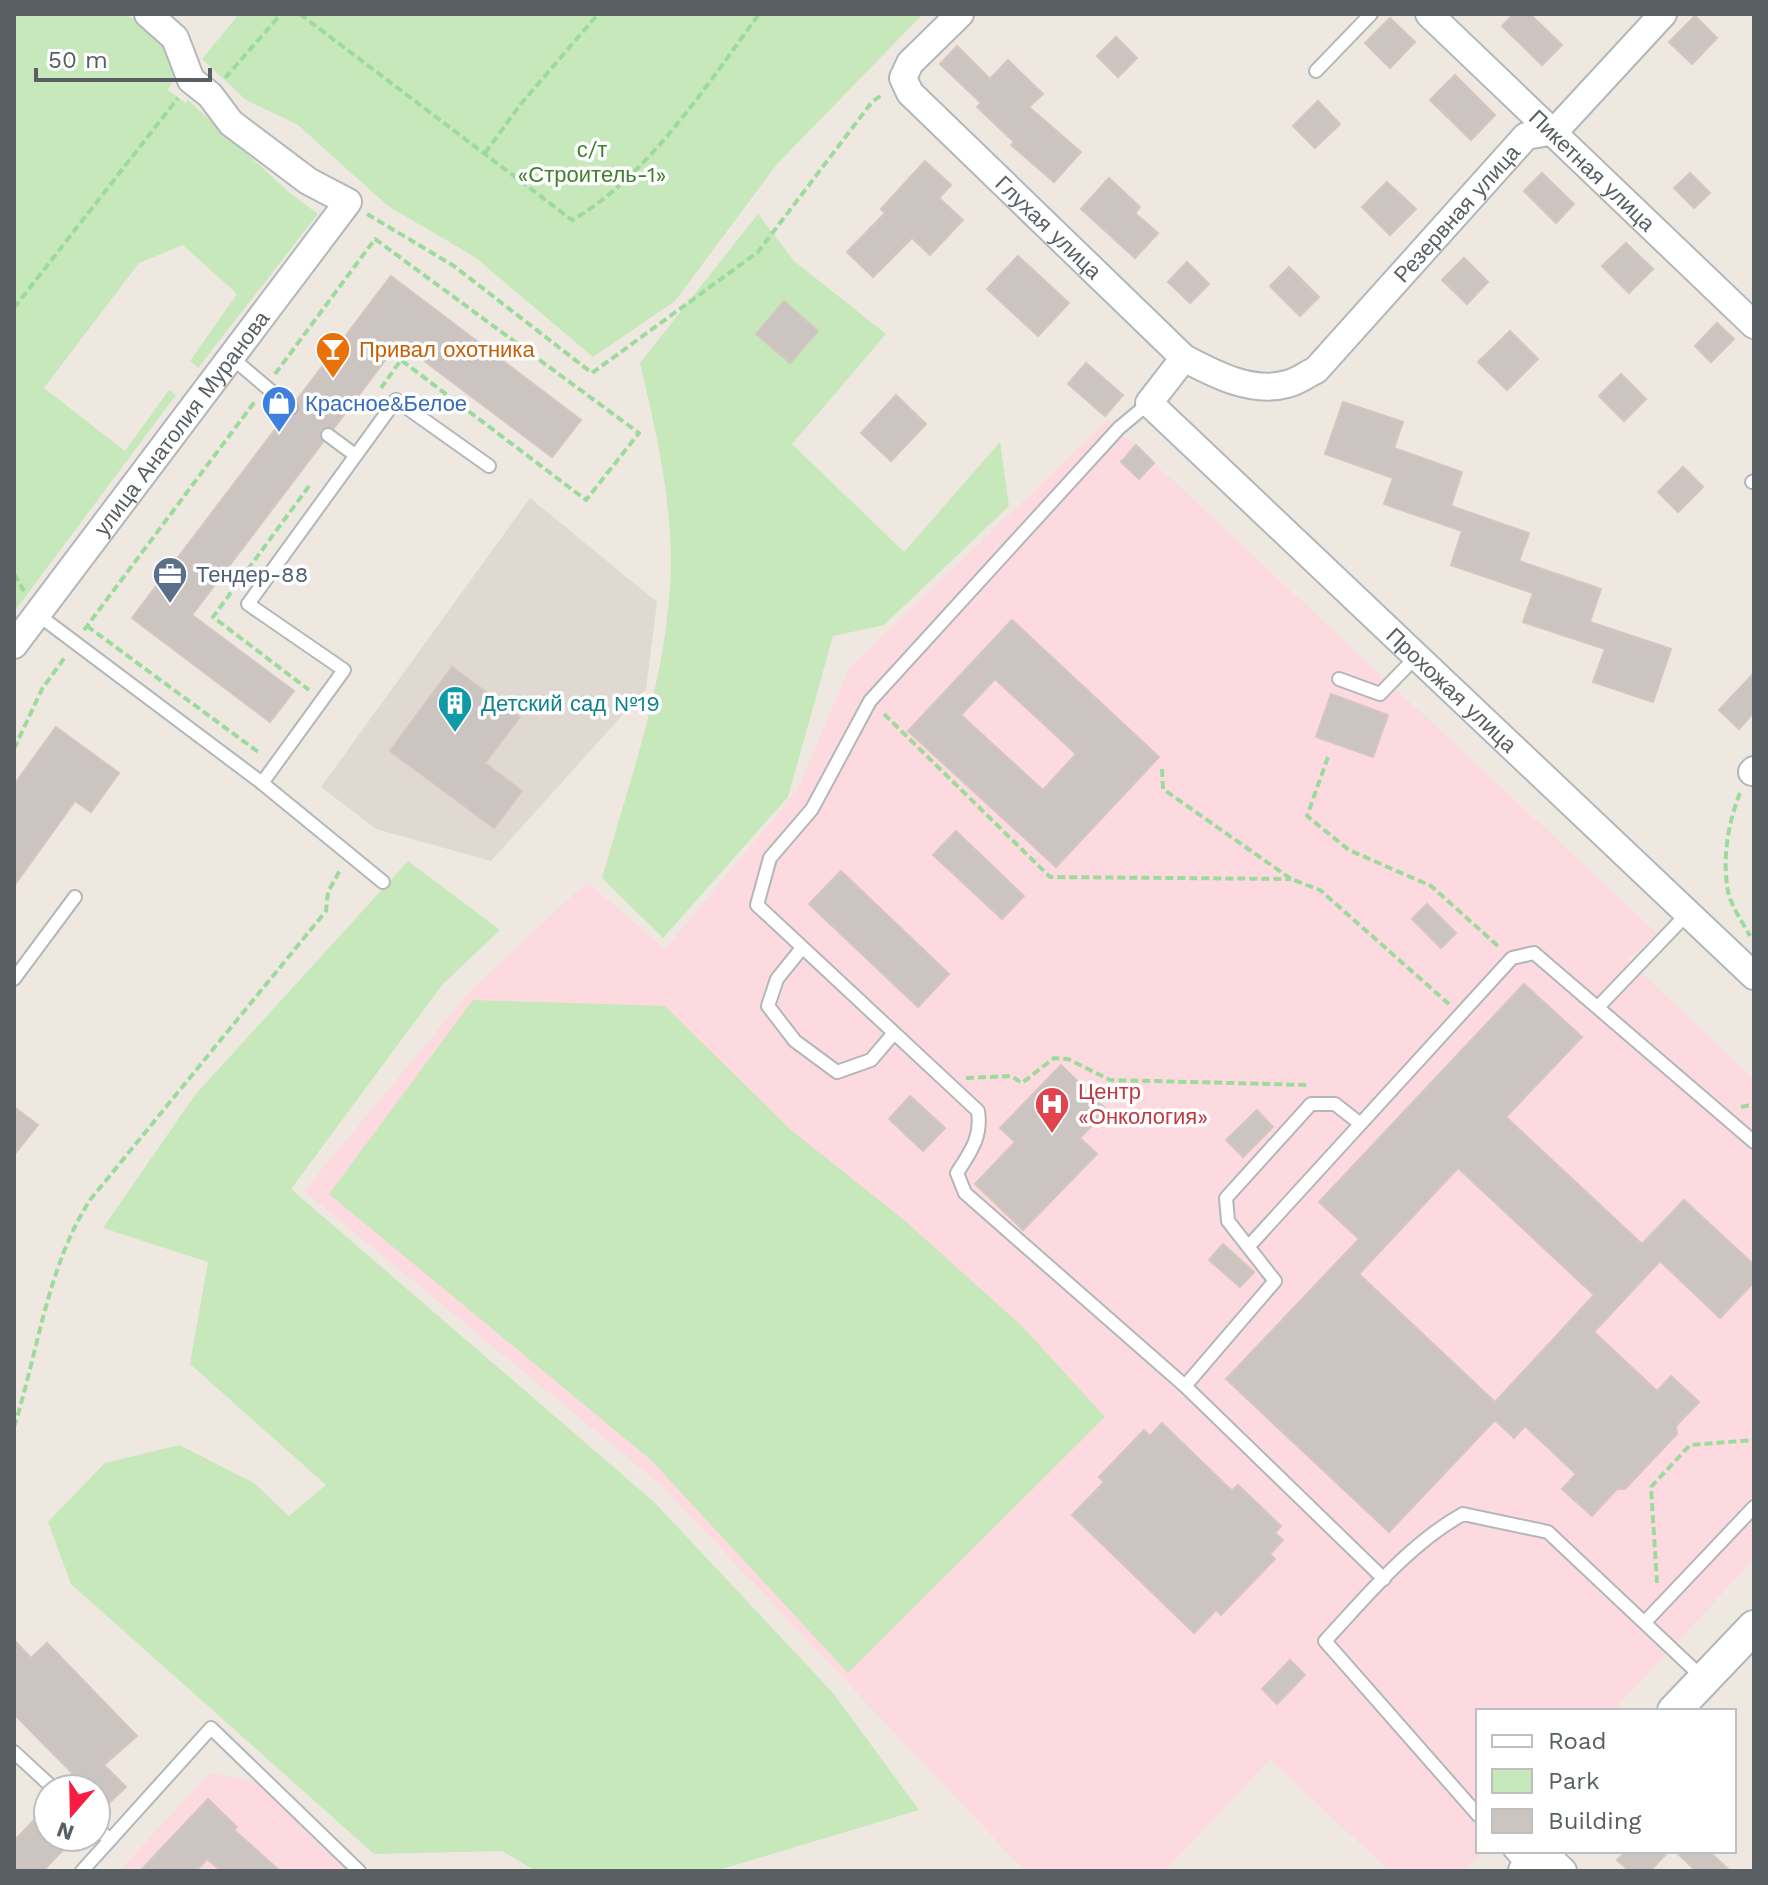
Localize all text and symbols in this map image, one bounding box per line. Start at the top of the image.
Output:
scale bar [36,32,210,82]
text: 50 m [48,46,108,74]
street label: Пикетная улица [1524,105,1661,236]
park label: с/т «Строитель-1» [518,137,666,187]
street label: Резервная улица [1389,139,1525,287]
street label: Глухая улица [991,170,1107,284]
street label: улица Анатолия Муранова [89,305,275,540]
bar icon: Привал охотника [314,330,352,380]
place label: Привал охотника [359,337,535,362]
shop icon: Красное&Белое [260,384,298,434]
place label: Красное&Белое [305,391,467,416]
office icon: Тендер-88 [151,555,189,605]
place label: Тендер-88 [196,562,308,587]
street label: Прохожая улица [1382,622,1523,758]
building icon: Детский сад №19 [436,684,474,734]
place label: Детский сад №19 [481,691,660,716]
place label: Центр «Онкология» [1078,1079,1208,1129]
hospital icon: Центр «Онкология» [1033,1085,1071,1135]
legend [1476,1709,1736,1853]
text: Road [1548,1727,1607,1755]
text: Park [1548,1767,1600,1795]
north arrow [32,1773,112,1853]
text: Building [1548,1807,1641,1835]
text: N [53,1817,77,1846]

